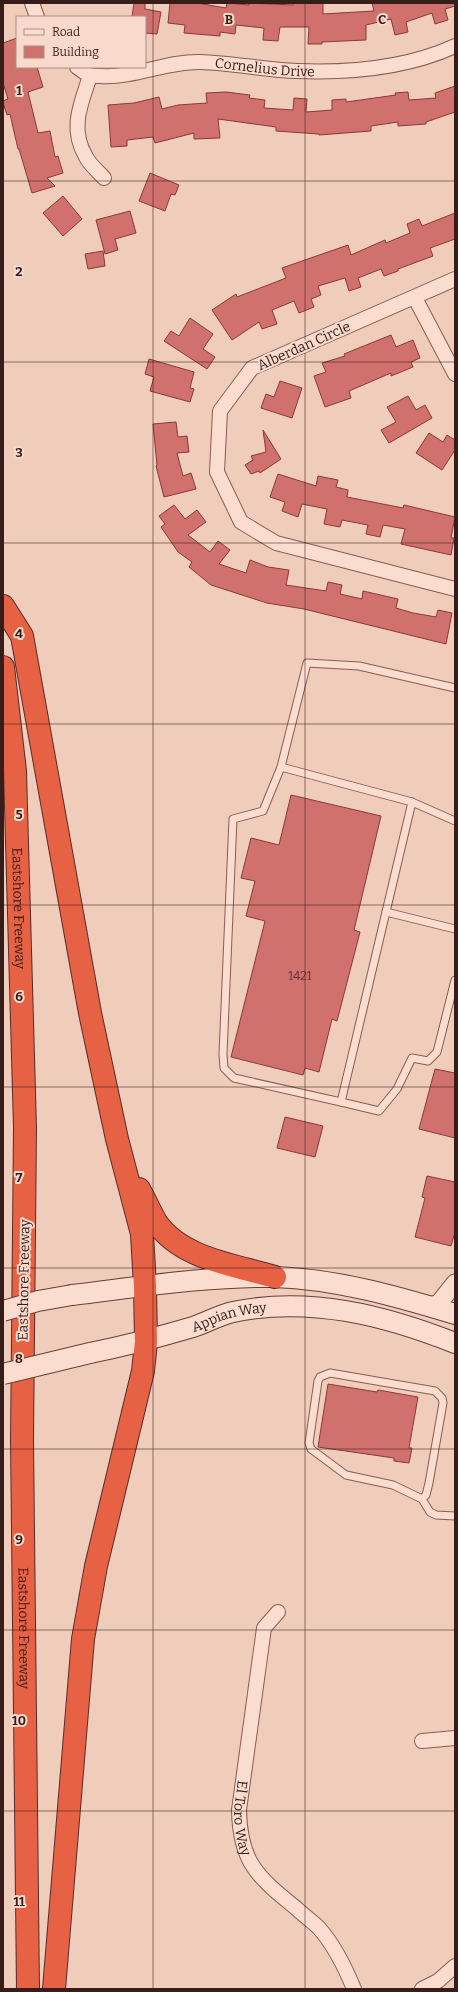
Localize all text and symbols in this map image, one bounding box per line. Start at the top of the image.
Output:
text: B [225,12,233,27]
text: C [378,12,386,27]
legend [16,16,146,68]
text: Road [52,25,80,39]
text: Building [52,45,99,59]
street label: Cornelius Drive [214,54,315,80]
text: 1 [16,83,22,98]
text: 2 [15,264,23,279]
street label: Alberdan Circle [255,318,353,374]
text: 3 [15,445,23,460]
text: 4 [15,626,23,641]
text: 5 [15,807,23,822]
street label: Eastshore Freeway [9,847,29,970]
house number: 1421 [288,969,312,983]
text: 6 [15,989,23,1004]
text: 7 [16,1170,23,1185]
street label: Eastshore Freeway [14,1218,34,1341]
street label: Appian Way [189,1299,268,1335]
text: 8 [15,1351,23,1366]
text: 9 [15,1532,23,1547]
street label: Eastshore Freeway [15,1567,33,1690]
text: 10 [12,1713,26,1728]
street label: El Toro Way [230,1779,255,1859]
text: 11 [13,1894,25,1909]

